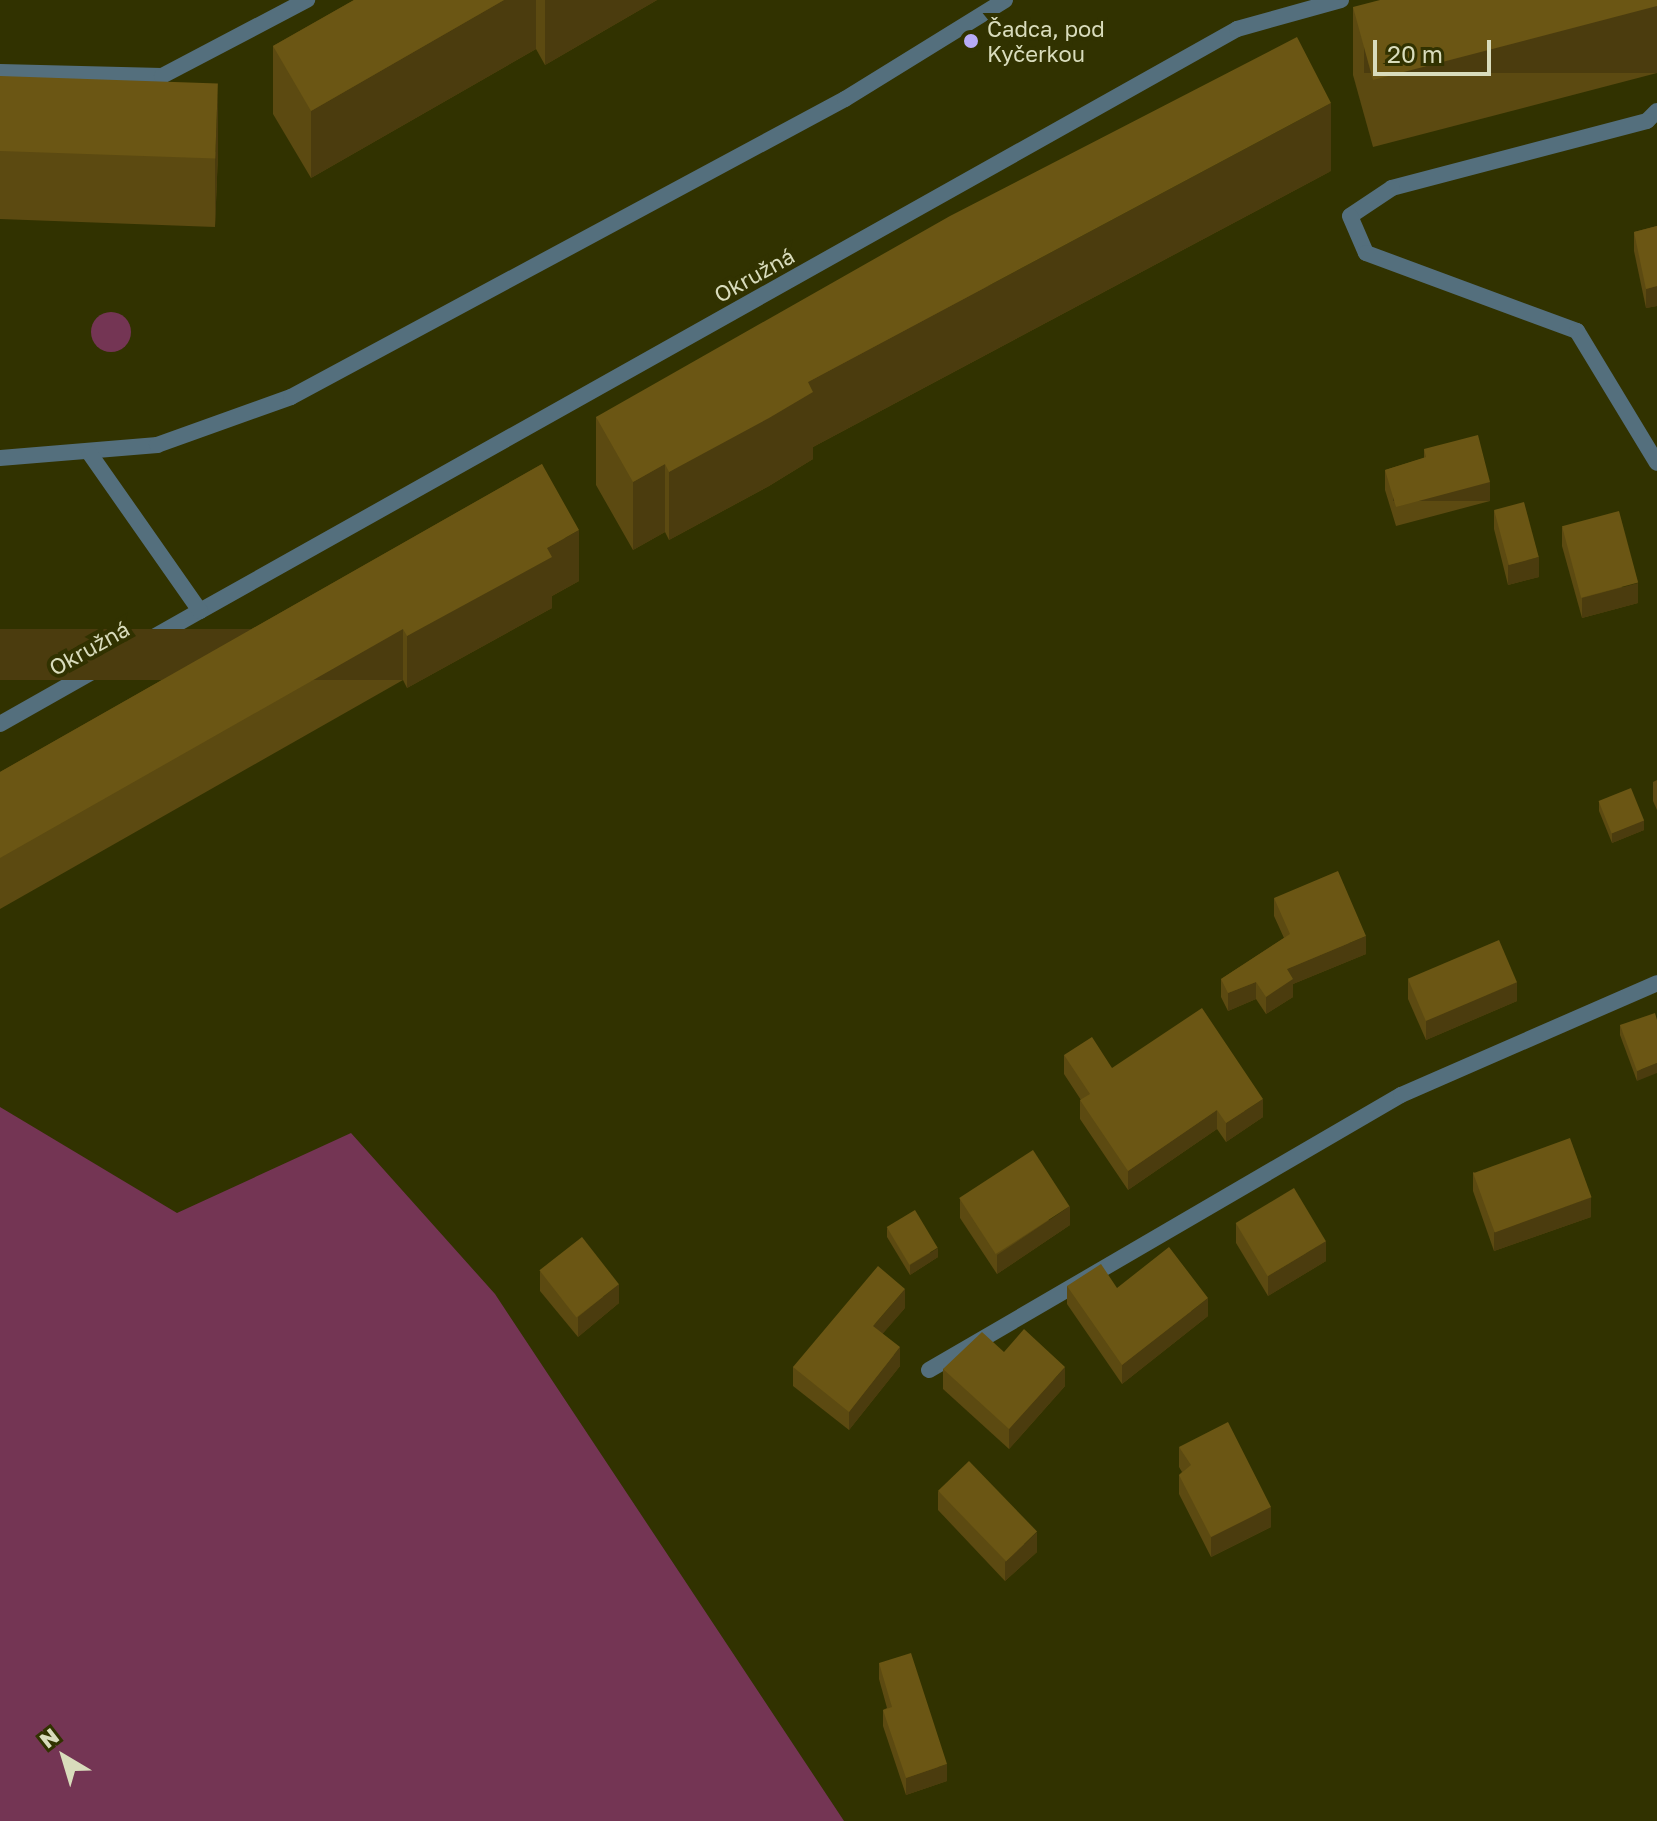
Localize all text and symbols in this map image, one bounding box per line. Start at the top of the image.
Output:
place label: Čadca, pod Kyčerkou [987,15,1105,66]
scale bar [1377,24,1495,74]
marker: Čadca, pod Kyčerkou [962,32,980,50]
text: 20 m [1387,39,1443,68]
street label: Okružná [709,242,799,308]
street label: Okružná [44,615,134,681]
north arrow [24,1717,104,1797]
text: N [34,1722,64,1753]

